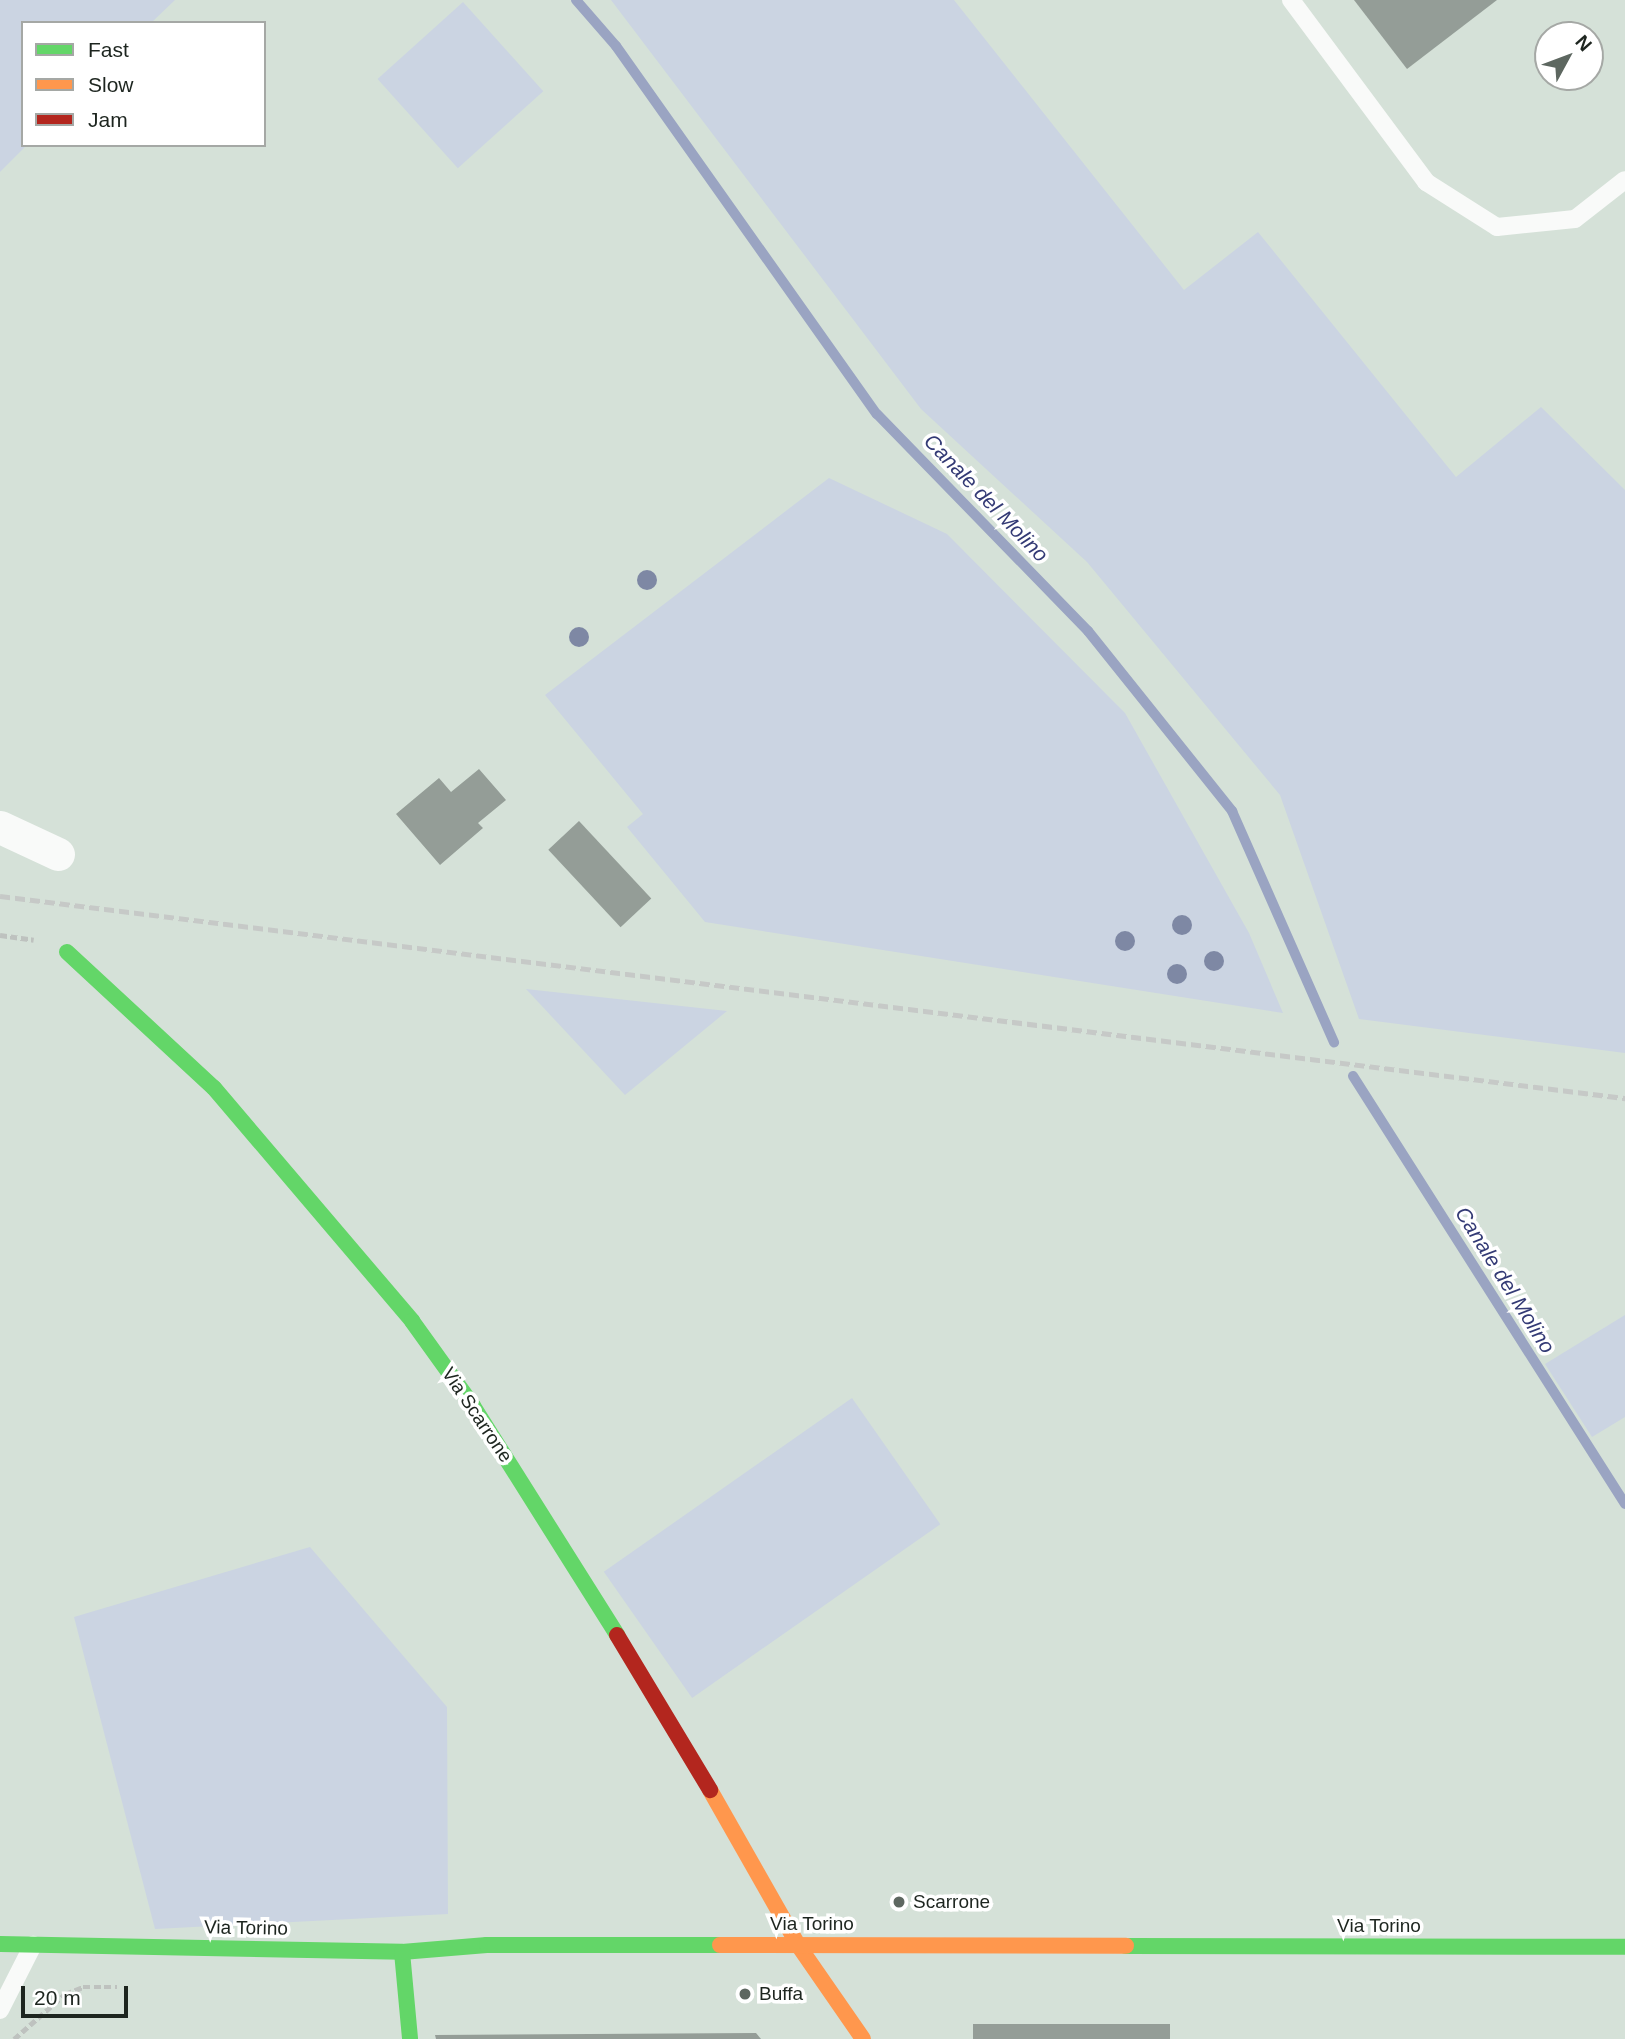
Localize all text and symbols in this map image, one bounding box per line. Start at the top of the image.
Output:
legend [21,21,266,147]
north arrow [1534,21,1604,91]
text: N [1571,31,1596,55]
text: Fast [88,38,129,61]
text: Slow [88,73,134,96]
text: Jam [88,108,128,131]
water label: Canale del Molino [919,429,1053,567]
water label: Canale del Molino [1450,1202,1560,1358]
street label: Via Scarrone [437,1363,517,1467]
place label: Scarrone [913,1891,990,1913]
marker: Scarrone [891,1894,907,1910]
street label: Via Torino [770,1913,854,1935]
street label: Via Torino [1337,1915,1421,1937]
street label: Via Torino [204,1916,288,1940]
scale bar [24,1972,131,2016]
place label: Buffa [759,1983,803,2005]
text: 20 m [34,1986,81,2009]
marker: Buffa [737,1986,753,2002]

